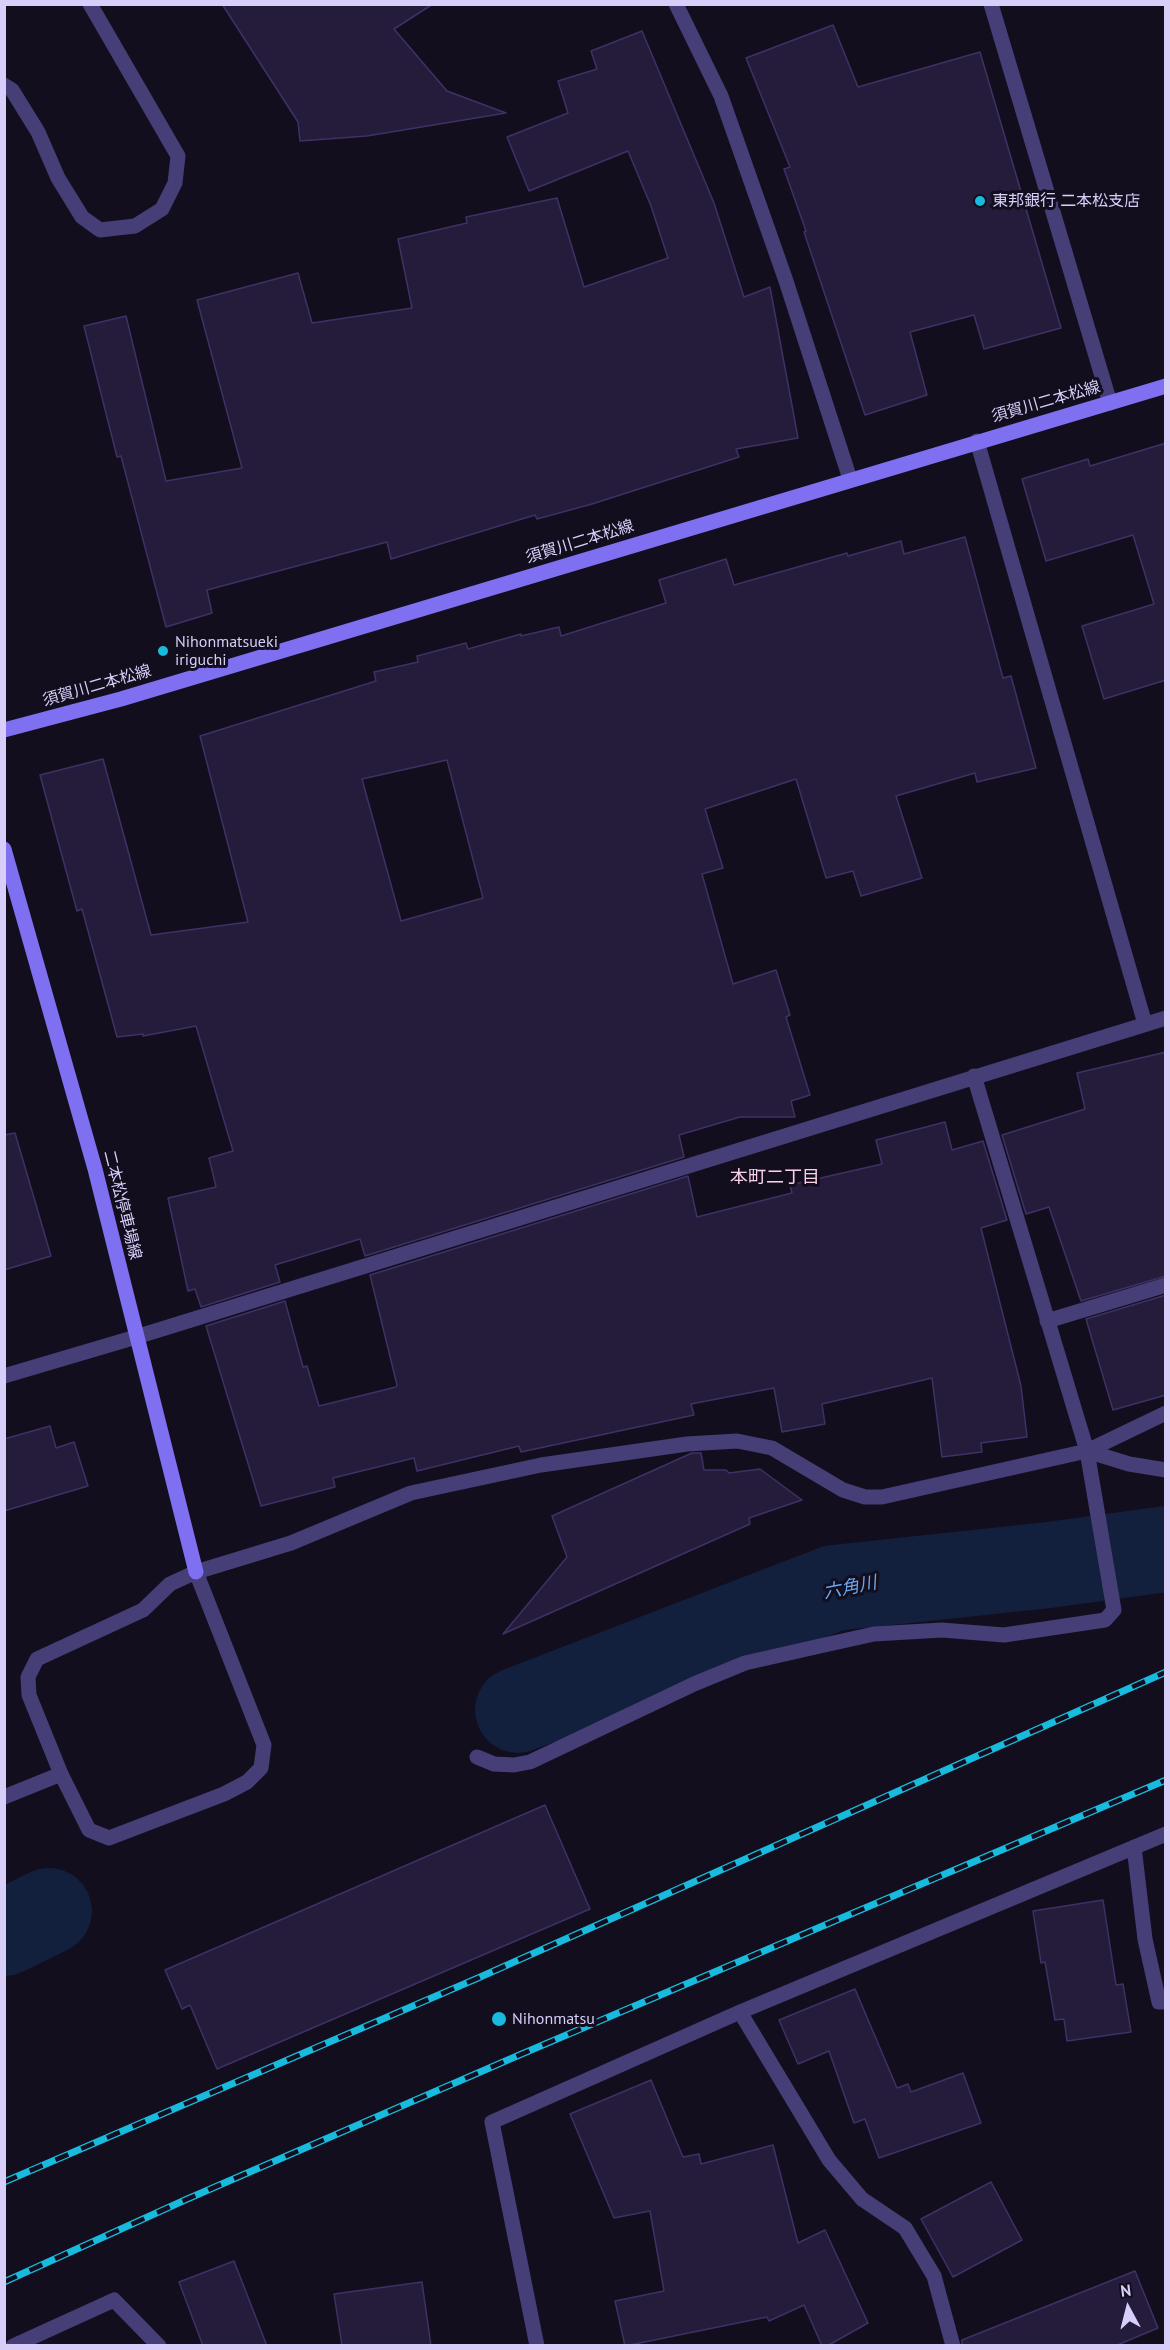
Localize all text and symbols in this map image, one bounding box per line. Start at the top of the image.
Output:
place label: 東邦銀行 二本松支店 [992,191,1140,211]
marker: 東邦銀行 二本松支店 [973,194,987,208]
street label: 須賀川二本松線 [990,377,1102,427]
street label: 須賀川二本松線 [524,516,636,568]
place label: Nihonmatsueki iriguchi [175,632,278,670]
marker: Nihonmatsueki iriguchi [156,644,170,658]
street label: 須賀川二本松線 [41,661,153,711]
street label: 二本松停車場線 [99,1148,145,1262]
district label: 本町二丁目 [730,1167,820,1189]
water label: 六角川 [821,1572,879,1604]
place label: Nihonmatsu [512,2009,595,2029]
marker: Nihonmatsu [490,2010,508,2028]
north arrow [1098,2278,1158,2338]
text: N [1119,2280,1132,2301]

